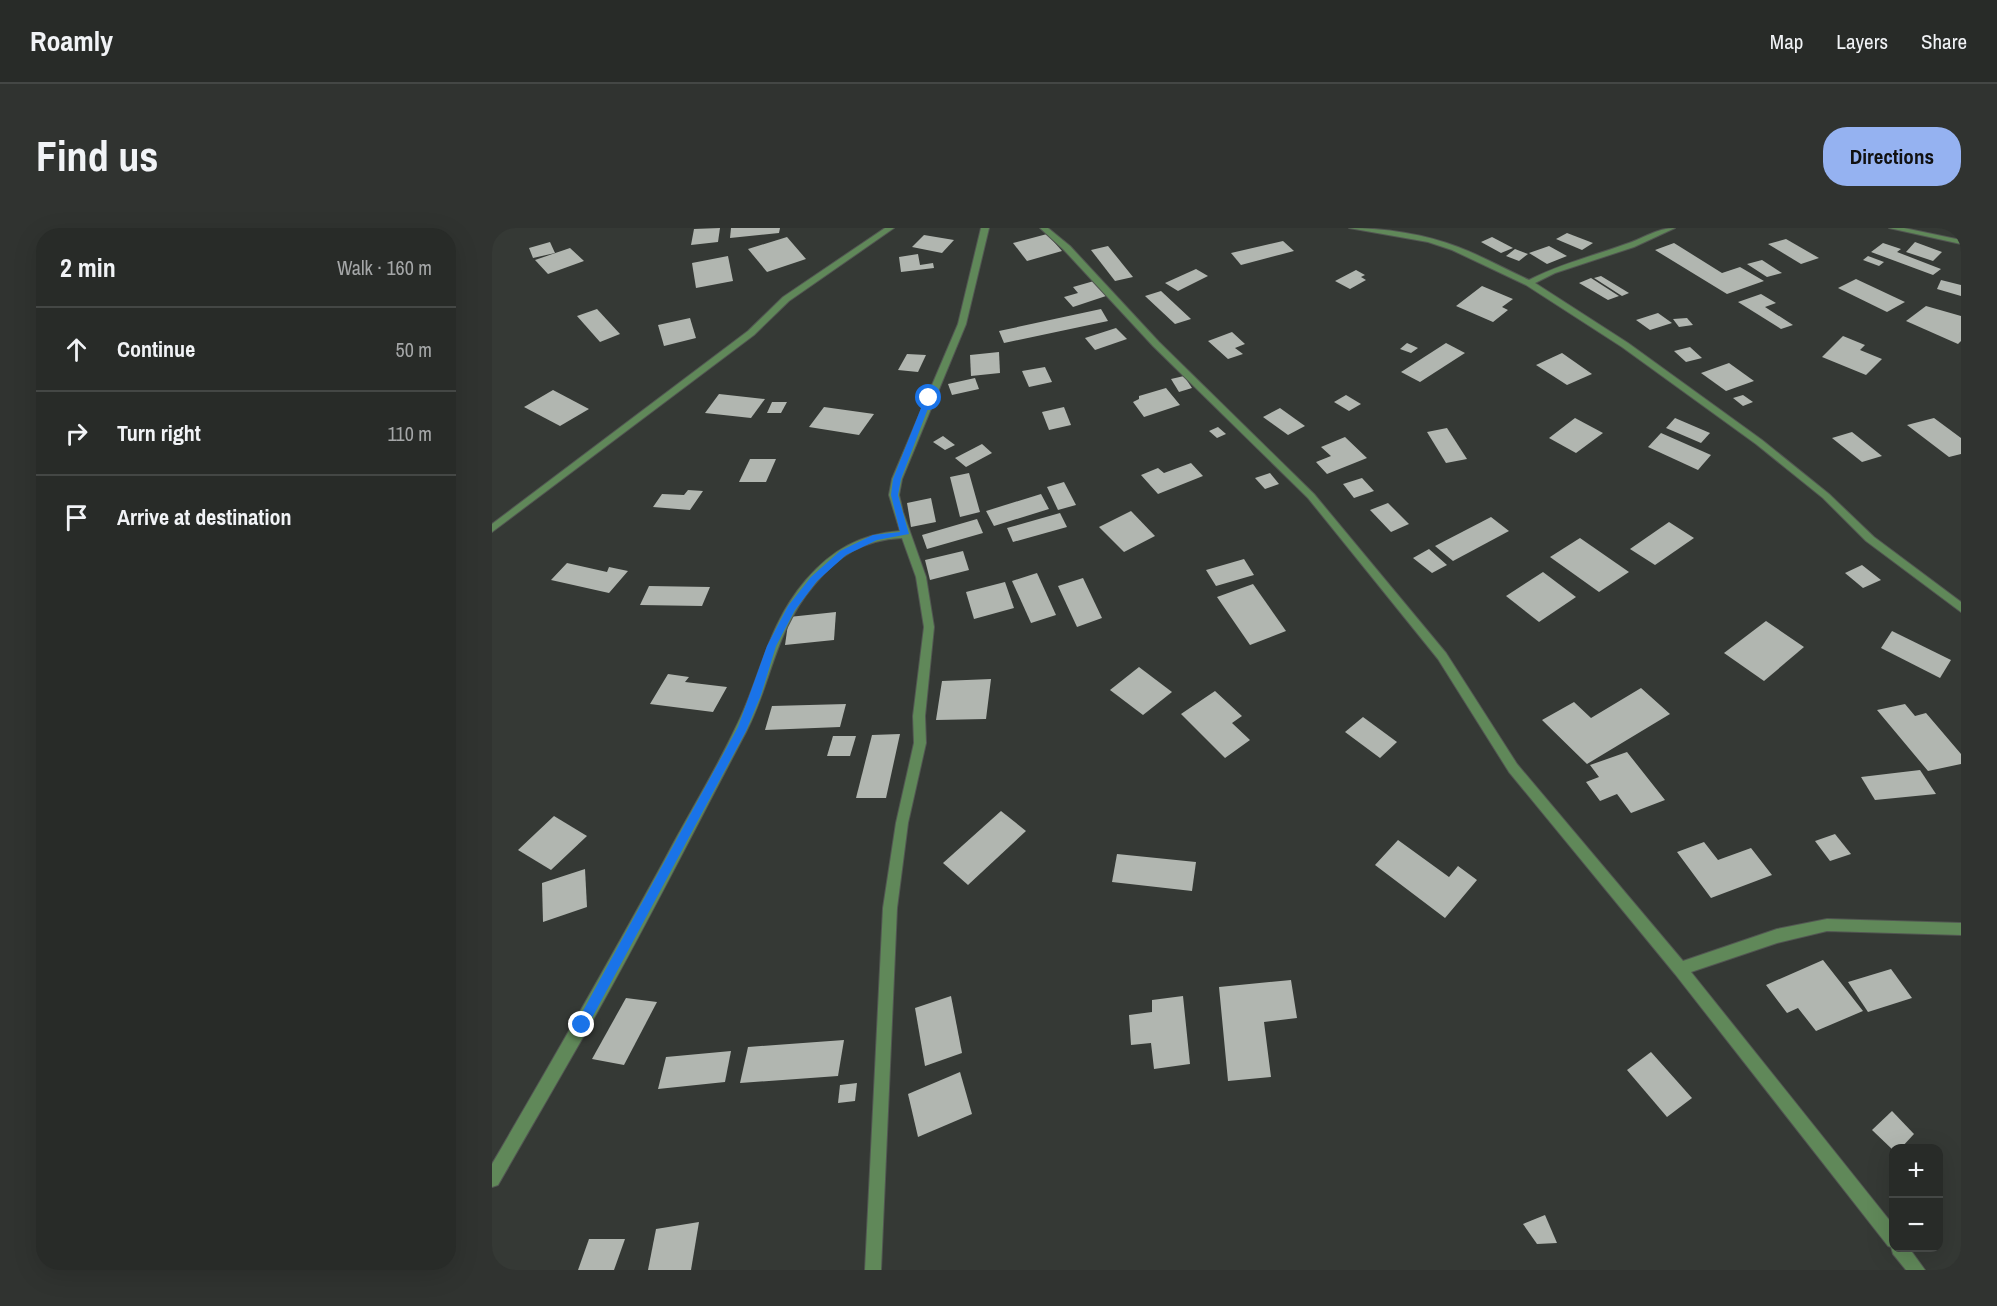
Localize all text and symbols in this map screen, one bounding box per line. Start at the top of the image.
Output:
text: Roamly [30,22,113,60]
text: Map [1770,27,1803,56]
text: Layers [1836,27,1888,56]
text: Share [1921,27,1967,56]
button: Directions [1823,127,1961,186]
text: Find us [36,128,158,184]
text: 2 min [60,250,116,285]
text: Walk · 160 m [337,254,432,281]
icon: ahead [60,333,93,366]
text: Continue [117,334,195,364]
text: 50 m [396,336,432,363]
route start [915,384,941,410]
icon: right [60,417,93,450]
text: Turn right [117,418,201,448]
text: 110 m [388,420,432,447]
icon: arrive [60,501,93,534]
text: Arrive at destination [117,502,291,532]
route end [568,1011,594,1037]
map controls [1889,1144,1943,1252]
button: + [1889,1144,1943,1198]
button: − [1889,1198,1943,1252]

